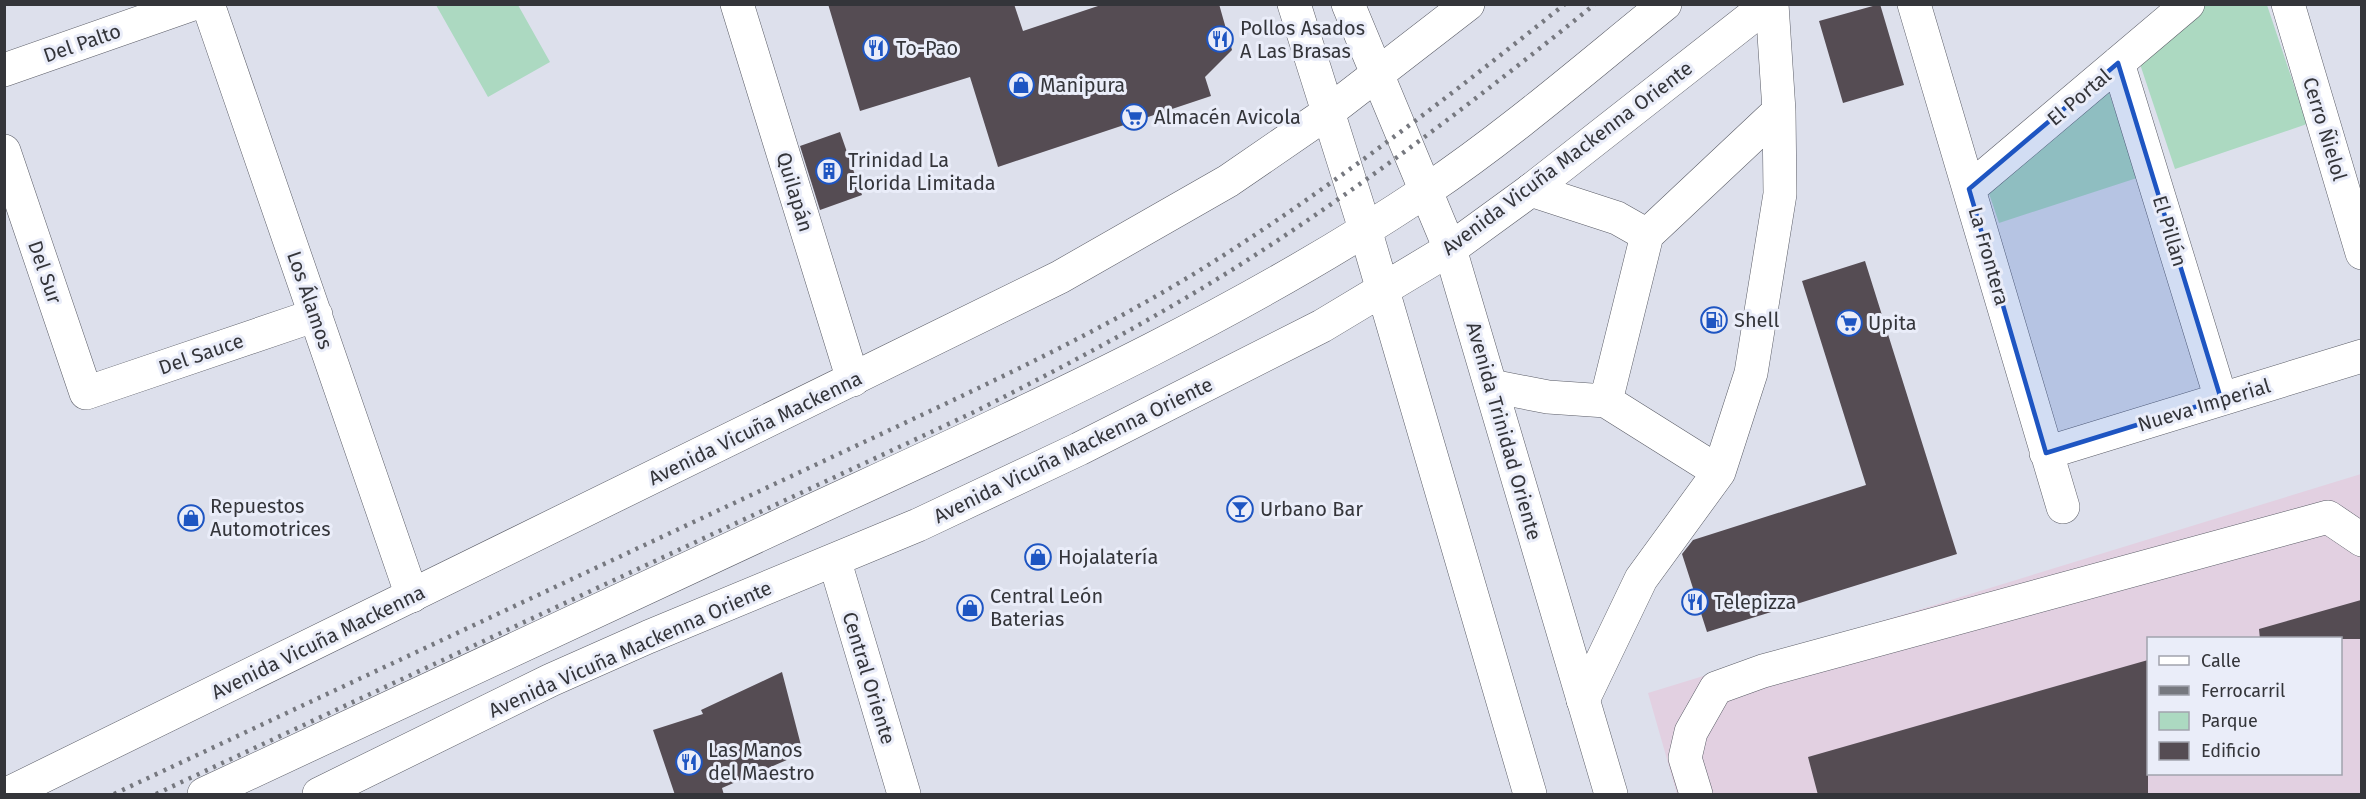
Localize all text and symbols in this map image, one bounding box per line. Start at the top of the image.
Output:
place label: Pollos Asados A Las Brasas [1240,16,1365,63]
street label: Del Palto [40,19,124,67]
restaurant icon: Pollos Asados A Las Brasas [1205,24,1235,54]
restaurant icon: To-Pao [861,33,891,63]
place label: To-Pao [896,36,958,60]
street label: Avenida Vicuña Mackenna Oriente [1437,56,1697,260]
street label: El Portal [2042,63,2116,131]
shop icon: Manipura [1006,70,1036,100]
place label: Manipura [1040,73,1125,97]
street label: Cerro Ñielol [2298,74,2352,184]
supermarket icon: Almacén Avicola [1119,102,1149,132]
place label: Almacén Avicola [1154,105,1301,129]
place label: Trinidad La Florida Limitada [848,148,996,195]
street label: Quilapán [772,149,818,235]
building icon: Trinidad La Florida Limitada [814,156,844,186]
street label: El Pillán [2148,192,2192,270]
street label: La Frontera [1964,204,2014,308]
street label: Del Sur [23,237,67,307]
street label: Los Álamos [282,248,338,352]
fuel station icon: Shell [1699,305,1729,335]
place label: Shell [1734,308,1779,332]
supermarket icon: Upita [1834,308,1864,338]
place label: Upita [1868,311,1917,335]
street label: Avenida Trinidad Oriente [1461,319,1547,543]
street label: Del Sauce [155,328,247,380]
street label: Avenida Vicuña Mackenna [644,366,866,490]
street label: Avenida Vicuña Mackenna Oriente [930,372,1216,528]
street label: Nueva Imperial [2135,373,2273,437]
place label: Repuestos Automotrices [210,494,331,541]
bar icon: Urbano Bar [1225,494,1255,524]
place label: Urbano Bar [1260,497,1363,521]
shop icon: Repuestos Automotrices [176,503,206,533]
shop icon: Hojalatería [1023,542,1053,572]
place label: Hojalatería [1058,545,1158,569]
street label: Avenida Vicuña Mackenna Oriente [485,576,775,722]
street label: Avenida Vicuña Mackenna [207,580,429,704]
place label: Central León Baterias [990,584,1103,631]
restaurant icon: Telepizza [1680,587,1710,617]
place label: Telepizza [1714,590,1796,614]
shop icon: Central León Baterias [955,593,985,623]
street label: Central Oriente [837,609,901,747]
legend [2147,637,2342,775]
text: Calle [2201,650,2241,672]
text: Ferrocarril [2201,680,2285,702]
text: Parque [2201,710,2258,732]
place label: Las Manos del Maestro [708,738,815,785]
text: Edificio [2201,740,2261,762]
restaurant icon: Las Manos del Maestro [674,747,704,777]

